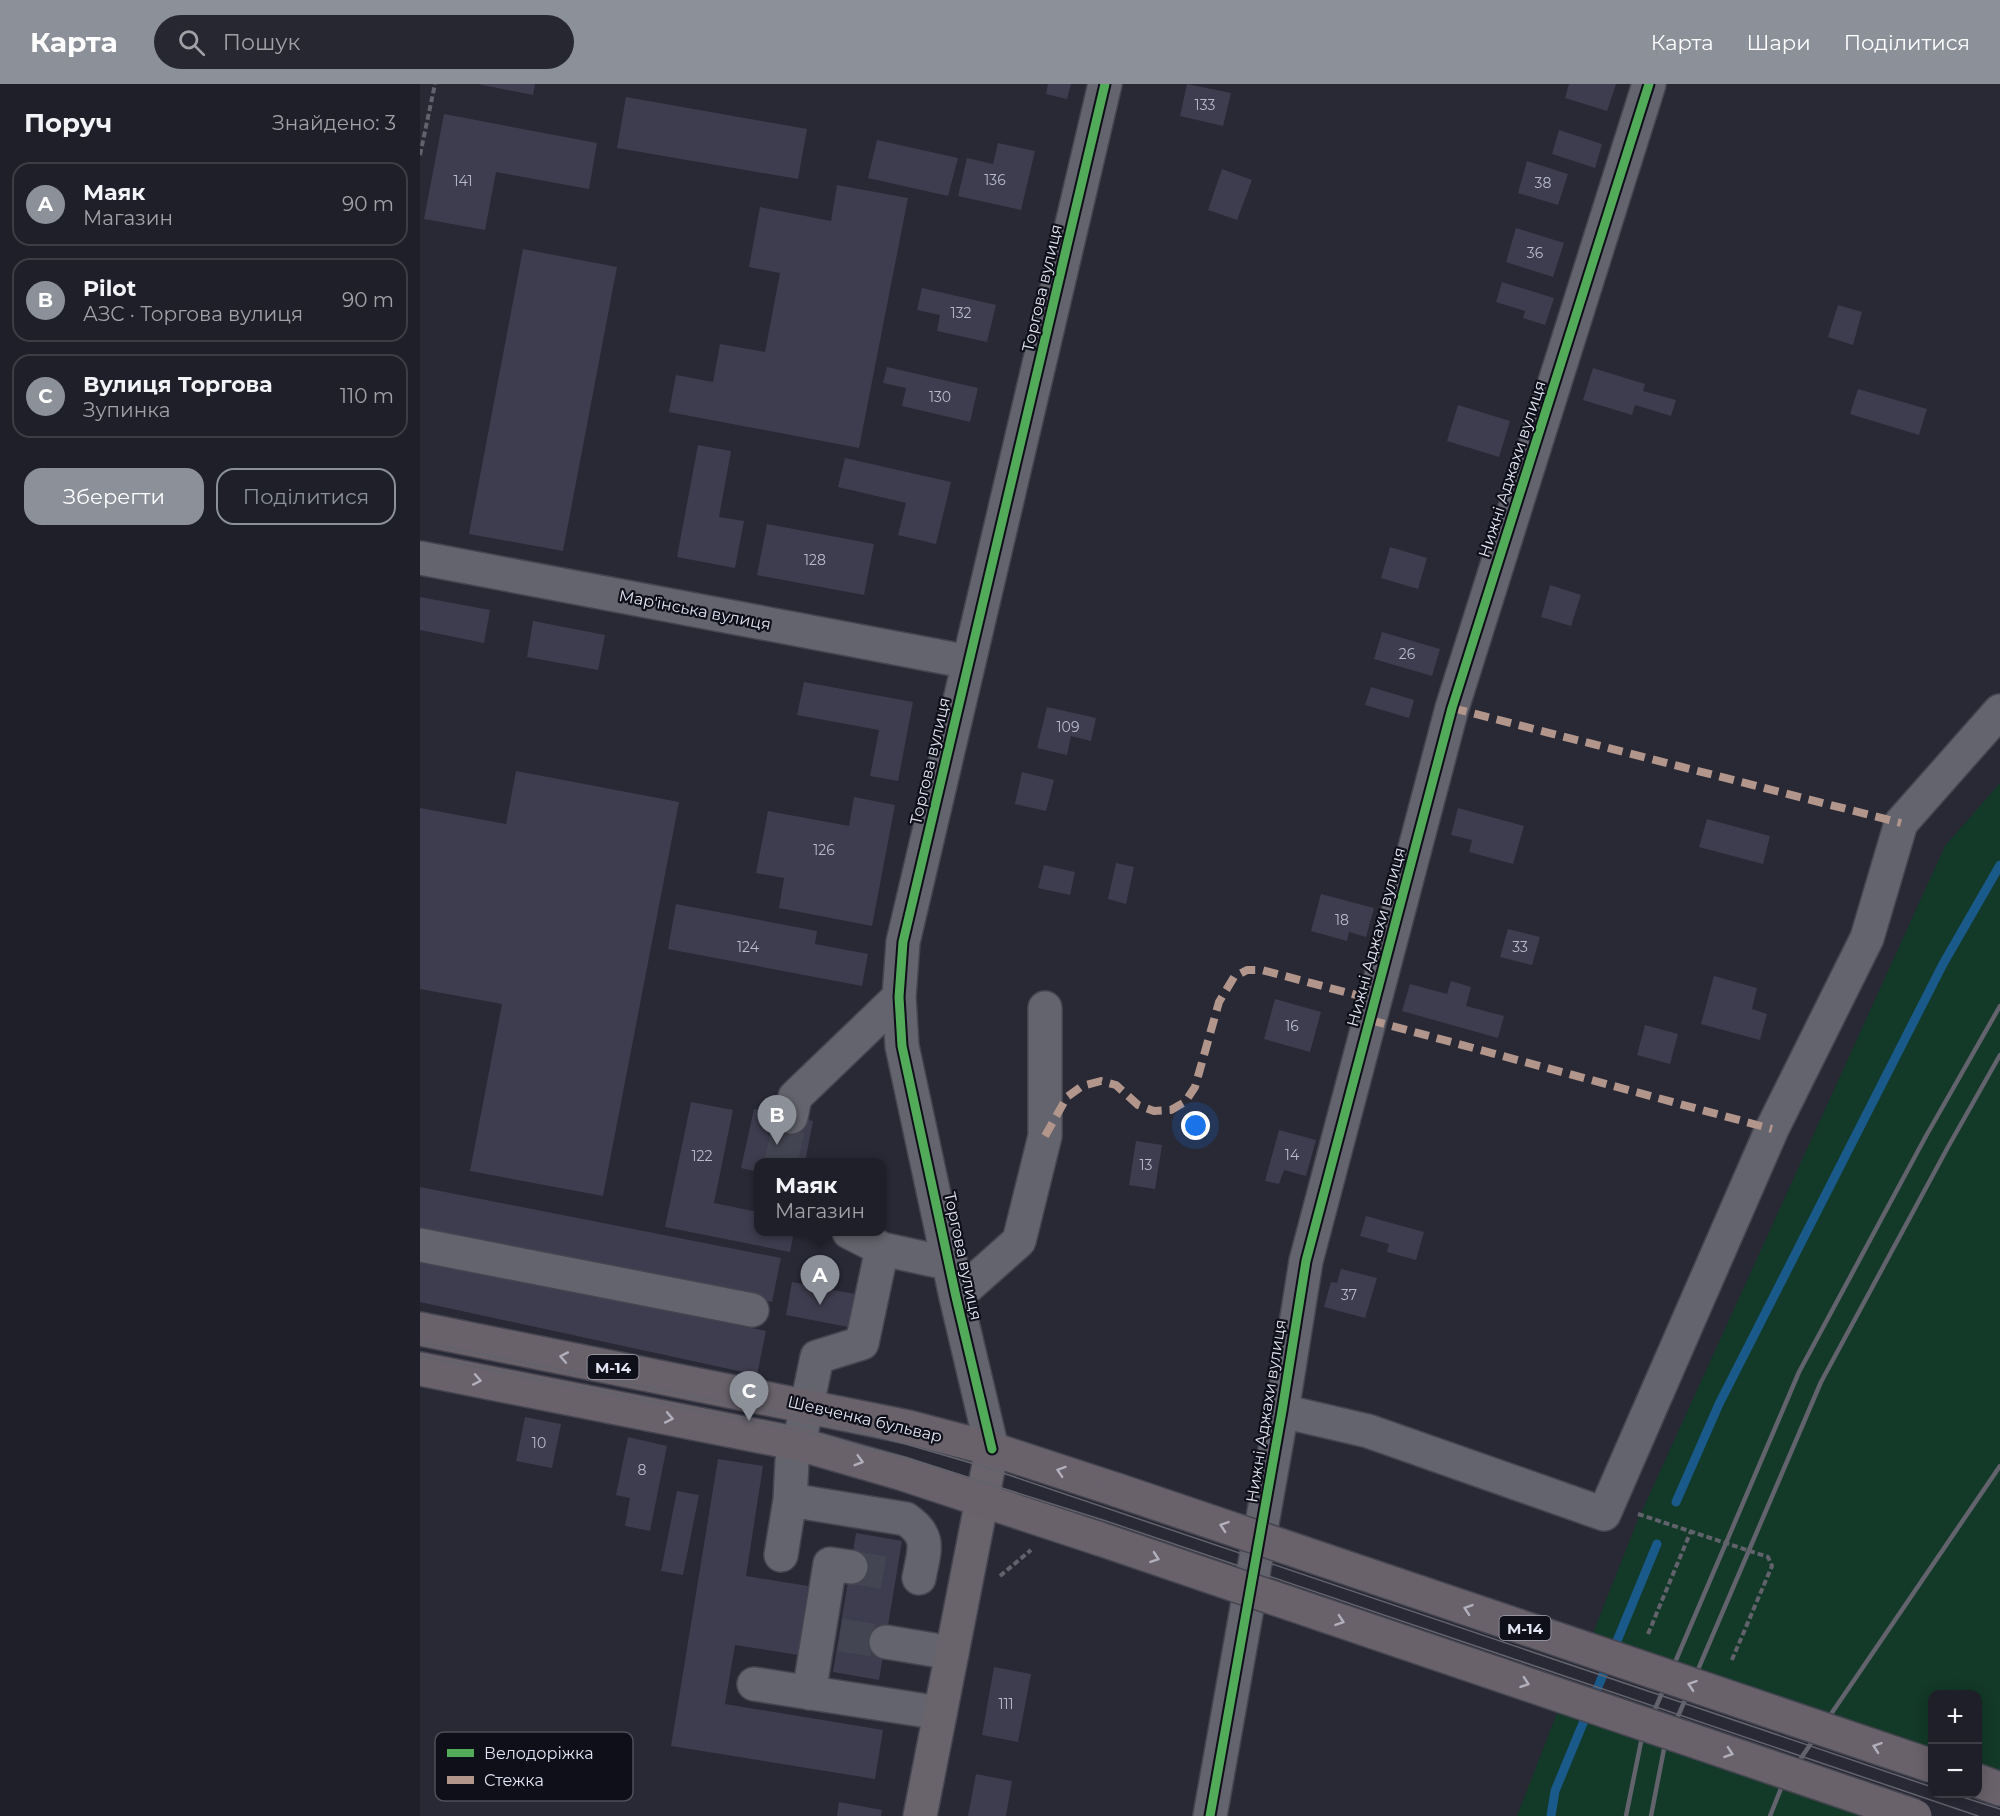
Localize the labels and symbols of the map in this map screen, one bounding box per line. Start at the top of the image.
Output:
house number: 133 [1195,96,1215,114]
house number: 136 [984,171,1006,189]
house number: 141 [453,172,473,190]
house number: 38 [1535,174,1551,192]
street label: Торгова вулиця [1018,222,1066,354]
house number: 36 [1527,244,1544,262]
house number: 132 [951,304,971,322]
street label: Нижні Аджахи вулиця [1474,378,1550,560]
house number: 130 [929,388,951,406]
house number: 128 [804,551,826,569]
street label: Мар'їнська вулиця [617,586,773,634]
house number: 26 [1399,645,1416,663]
street label: Торгова вулиця [906,695,954,827]
house number: 109 [1057,718,1079,736]
house number: 126 [813,841,835,859]
street label: Нижні Аджахи вулиця [1343,845,1409,1029]
house number: 18 [1335,911,1349,929]
house number: 124 [737,938,760,956]
house number: 33 [1512,938,1528,956]
house number: 16 [1285,1017,1299,1035]
pin: B [758,1096,796,1145]
your location [1181,1111,1210,1140]
house number: 14 [1285,1146,1300,1164]
house number: 122 [692,1147,713,1165]
house number: 13 [1140,1156,1153,1174]
street label: Торгова вулиця [940,1190,986,1322]
pin: A [800,1256,840,1305]
house number: 37 [1341,1286,1357,1304]
street label: Нижні Аджахи вулиця [1242,1318,1290,1504]
one-way arrow [559,1352,569,1365]
road number: М-14 [588,1355,638,1379]
pin: C [730,1372,768,1421]
one-way arrow [472,1373,482,1386]
street label: Шевченка бульвар [786,1392,944,1446]
one-way arrow [663,1411,673,1424]
house number: 10 [532,1434,546,1452]
one-way arrow [853,1454,864,1466]
house number: 8 [638,1461,647,1479]
one-way arrow [1056,1466,1067,1479]
one-way arrow [1219,1521,1230,1533]
one-way arrow [1149,1551,1160,1564]
one-way arrow [1463,1603,1474,1616]
one-way arrow [1334,1613,1345,1626]
road number: М-14 [1500,1616,1550,1640]
one-way arrow [1519,1676,1530,1689]
one-way arrow [1687,1679,1698,1692]
house number: 111 [998,1695,1014,1713]
legend [435,1732,633,1801]
one-way arrow [1872,1742,1883,1755]
text: Велодоріжка [484,1744,594,1763]
one-way arrow [1723,1745,1734,1758]
text: Стежка [484,1771,544,1790]

